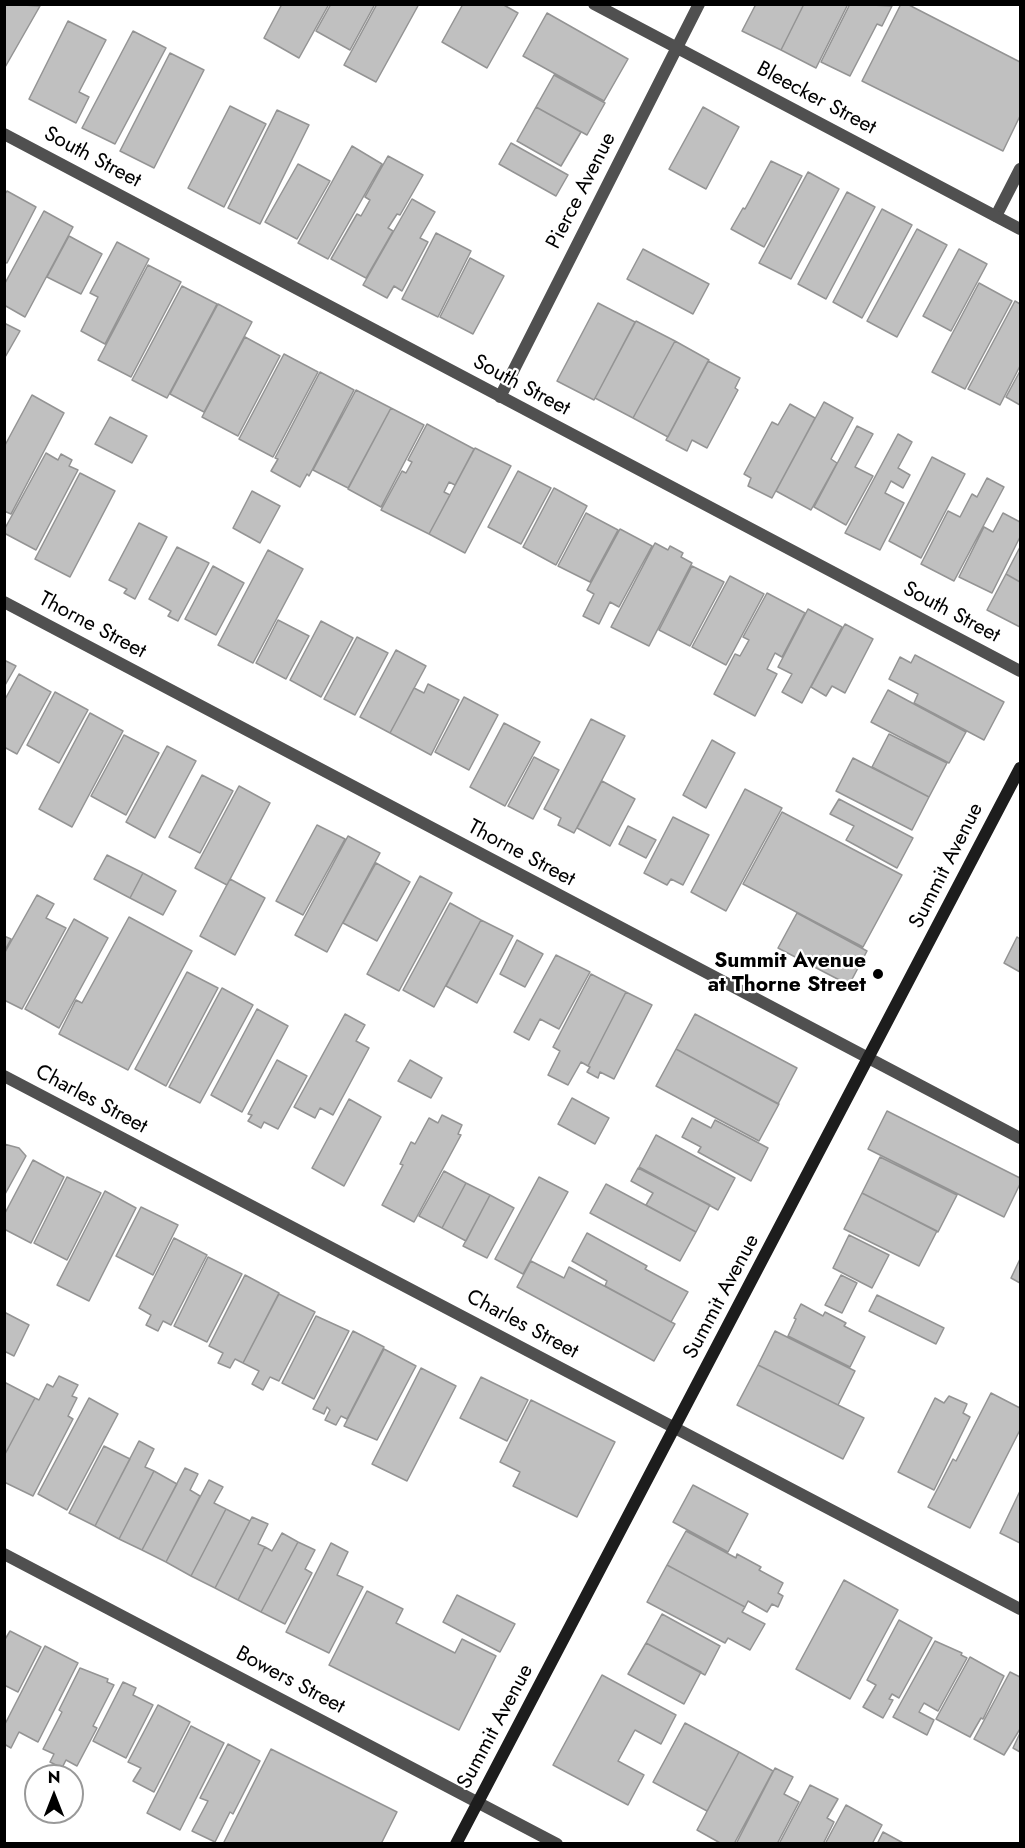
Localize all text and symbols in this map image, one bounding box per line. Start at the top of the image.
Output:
street label: Bleecker Street [752,57,880,141]
street label: South Street [39,122,145,194]
street label: Pierce Avenue [542,129,622,253]
street label: South Street [468,350,574,422]
street label: South Street [898,577,1004,649]
street label: Thorne Street [34,587,150,665]
street label: Summit Avenue [905,799,989,933]
street label: Thorne Street [463,815,579,893]
place label: Summit Avenue at Thorne Street [708,949,866,999]
marker: Summit Avenue at Thorne Street [871,967,885,981]
street label: Charles Street [31,1060,151,1140]
street label: Summit Avenue [679,1230,765,1364]
street label: Charles Street [462,1285,582,1365]
street label: Bowers Street [231,1642,349,1720]
street label: Summit Avenue [453,1660,539,1794]
north arrow [24,1764,84,1824]
text: N [48,1766,60,1789]

